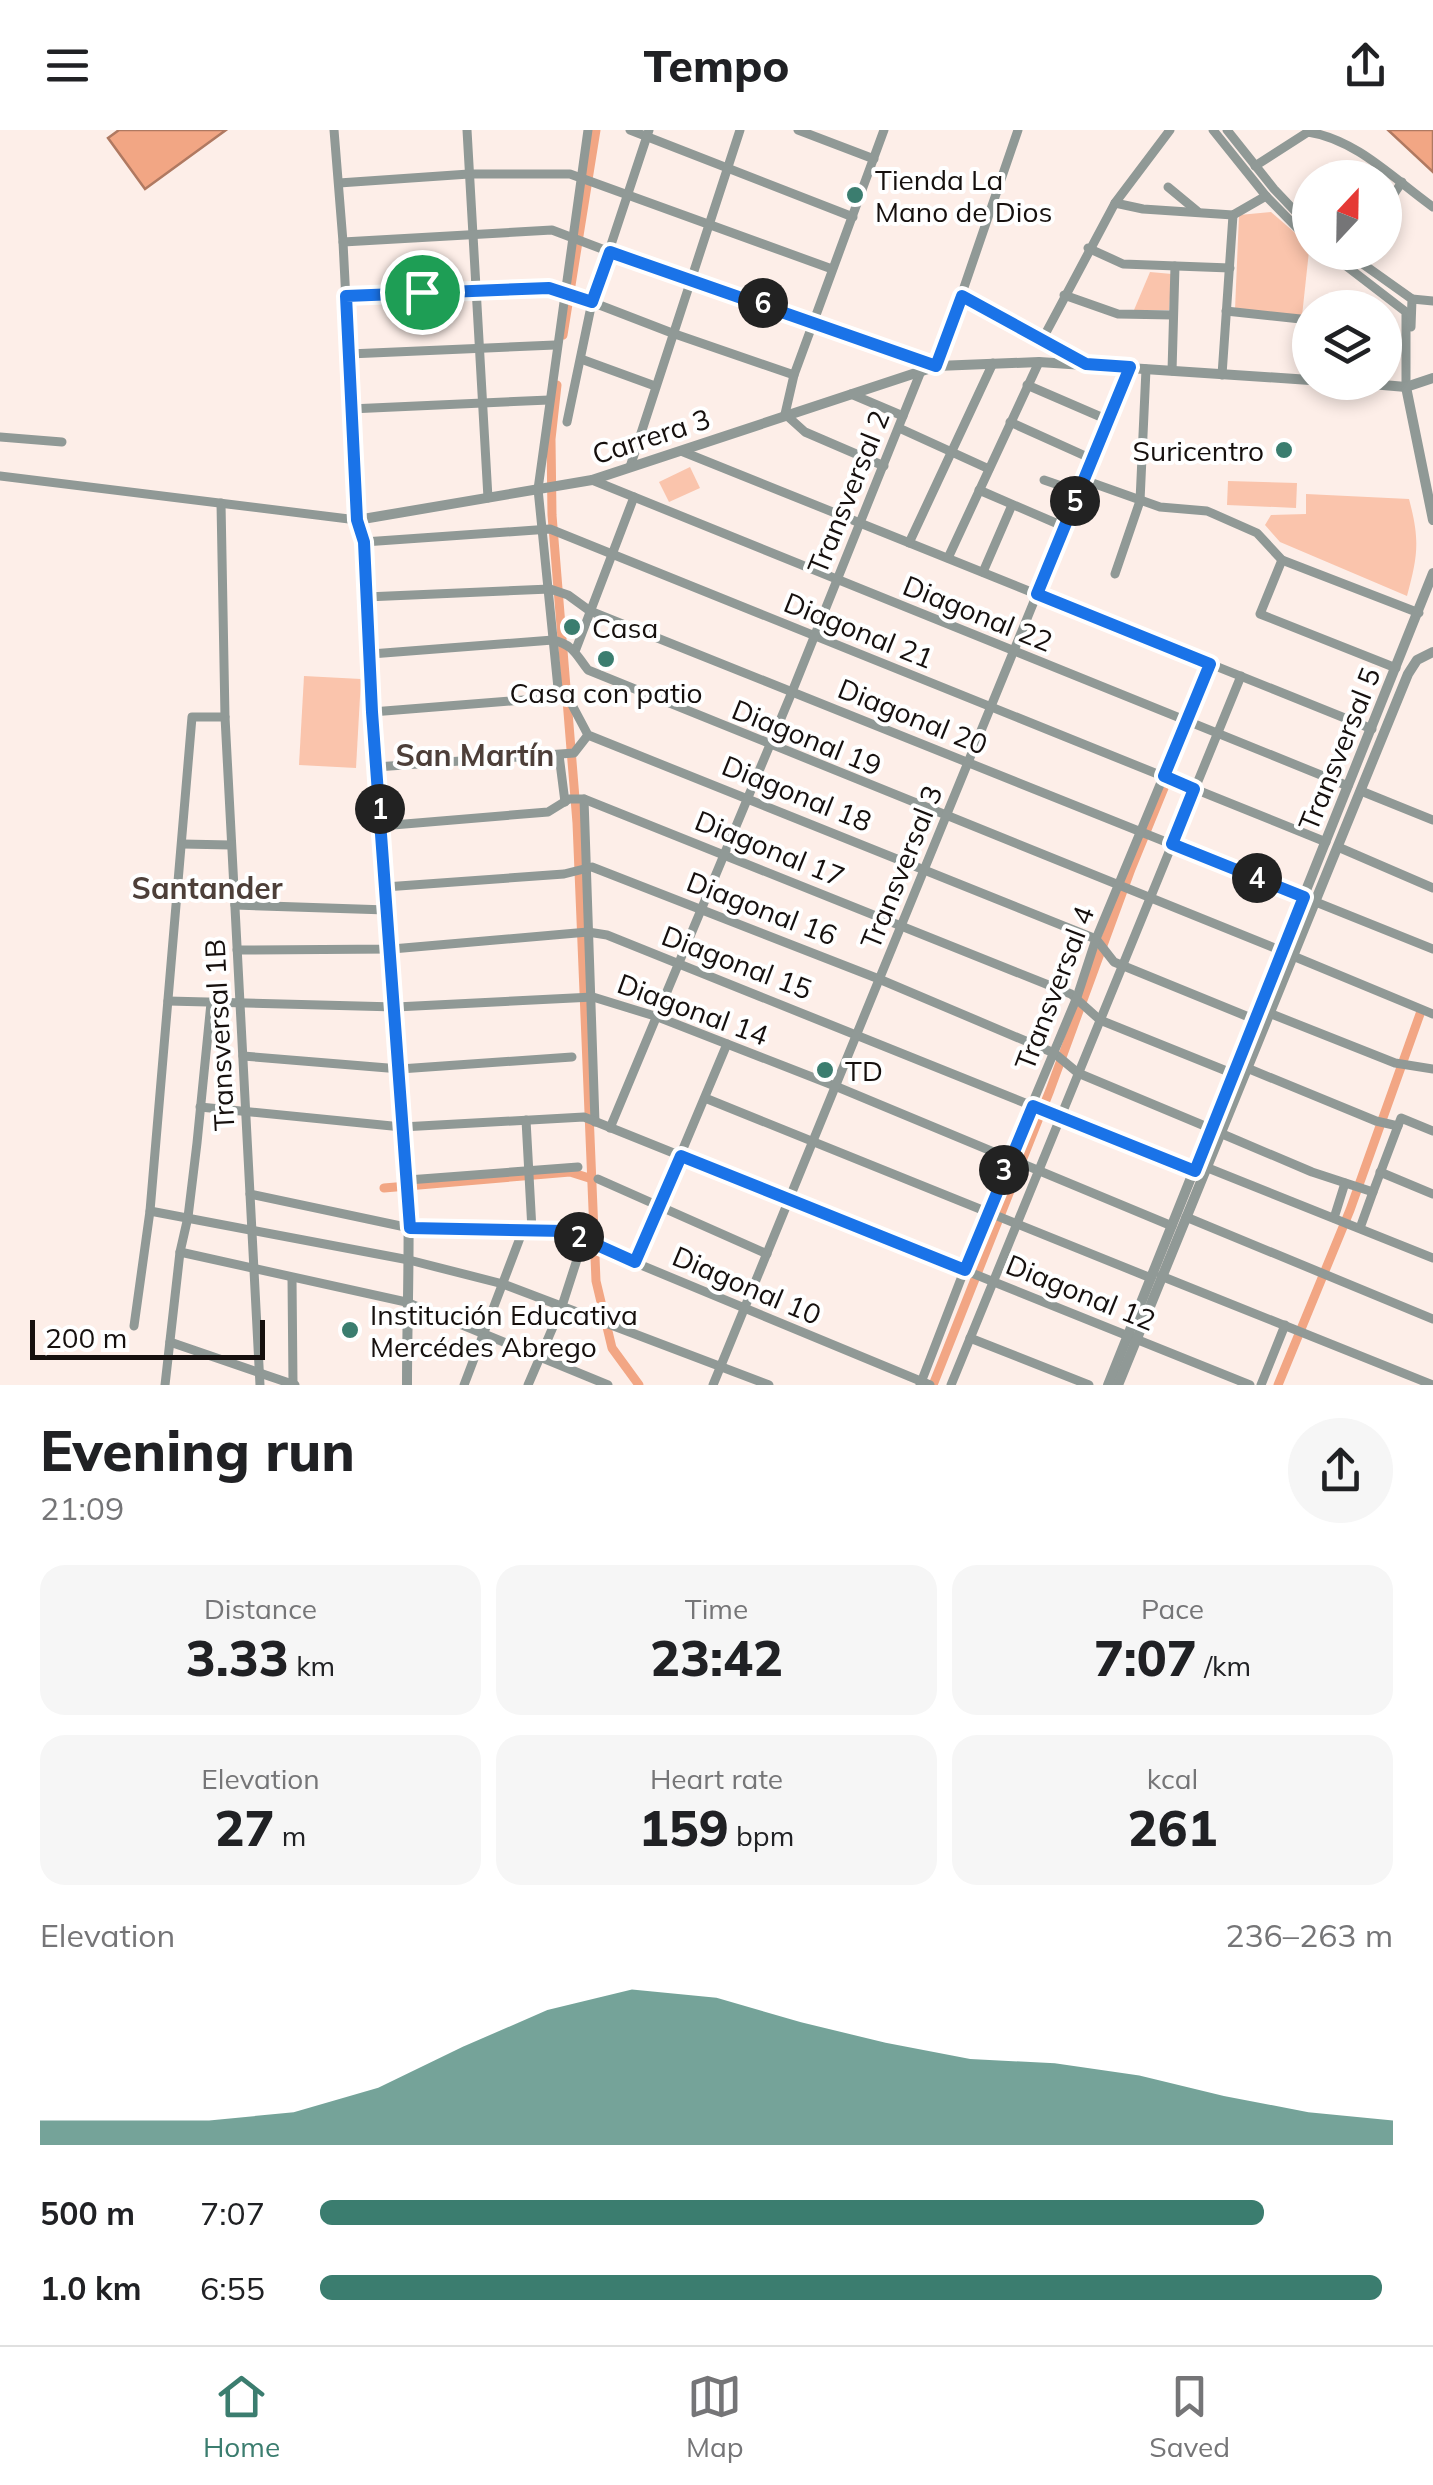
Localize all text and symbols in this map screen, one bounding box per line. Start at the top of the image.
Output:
text: Tempo [643,37,790,93]
icon: menu [40,38,95,93]
icon: share [1338,38,1393,93]
north arrow [1292,160,1402,270]
map controls [1292,160,1402,400]
place label: Tienda La Mano de Dios [875,162,1052,229]
marker: Tienda La Mano de Dios [844,184,866,206]
pin [380,250,465,335]
icon: arrive [395,265,450,320]
pin: 6 [738,278,788,328]
text: 6 [755,285,771,320]
button: layers [1292,290,1402,400]
street label: Carrera 3 [588,401,714,471]
street label: Transversal 2 [799,405,897,579]
place label: Suricentro [1133,433,1264,468]
marker: Suricentro [1273,439,1295,461]
pin: 5 [1050,476,1100,526]
text: 5 [1067,483,1083,518]
street label: Diagonal 22 [898,567,1058,659]
street label: Diagonal 21 [779,584,939,676]
place label: Casa [592,610,658,645]
marker: Casa [561,616,583,638]
marker: Casa con patio [595,648,617,670]
street label: Transversal 5 [1290,662,1388,836]
street label: Diagonal 20 [833,670,993,762]
place label: Casa con patio [510,675,702,710]
street label: Diagonal 19 [727,691,887,783]
district label: San Martín [396,736,554,774]
street label: Diagonal 18 [717,747,877,839]
street label: Transversal 3 [852,780,950,954]
pin: 1 [355,784,405,834]
text: 1 [372,791,388,826]
street label: Diagonal 17 [690,802,850,894]
pin: 4 [1232,853,1282,903]
text: 4 [1249,860,1265,895]
street label: Diagonal 16 [682,863,842,953]
district label: Santander [132,869,283,907]
street label: Transversal 4 [1007,901,1101,1075]
street label: Diagonal 15 [657,917,817,1007]
street label: Transversal 1B [196,938,242,1132]
street label: Diagonal 14 [613,966,773,1053]
place label: TD [845,1053,883,1088]
marker: TD [814,1059,836,1081]
pin: 3 [979,1145,1029,1195]
text: 3 [996,1152,1012,1187]
pin: 2 [554,1212,604,1262]
text: 2 [571,1219,587,1254]
street label: Diagonal 10 [667,1238,827,1332]
street label: Diagonal 12 [1001,1246,1161,1338]
place label: Institución Educativa Mercédes Abrego [370,1297,638,1364]
scale bar [30,1315,265,1360]
marker: Institución Educativa Mercédes Abrego [339,1319,361,1341]
text: 200 m [45,1320,127,1355]
text: Evening run [40,1416,355,1485]
button: share [1288,1418,1393,1523]
text: 21:09 [40,1488,124,1528]
text: Distance [204,1591,317,1626]
text: Time [685,1591,748,1626]
text: Pace [1141,1591,1204,1626]
text: 3.33 [186,1626,289,1689]
text: 23:42 [650,1626,783,1689]
text: 7:07 [1094,1626,1197,1689]
text: km [289,1648,335,1683]
text: /km [1197,1648,1251,1683]
text: Elevation [201,1761,320,1796]
text: Heart rate [650,1761,783,1796]
text: kcal [1147,1761,1198,1796]
text: 27 [215,1796,275,1859]
text: 159 [639,1796,729,1859]
text: 261 [1128,1796,1218,1859]
text: m [275,1818,306,1853]
text: bpm [729,1818,794,1853]
text: Elevation [40,1915,175,1955]
text: 236–263 m [1225,1915,1393,1955]
text: 500 m [40,2193,135,2233]
text: 7:07 [200,2193,265,2233]
text: 1.0 km [40,2268,142,2308]
text: 6:55 [200,2268,265,2308]
tab: Home [203,2369,280,2464]
tab: Map [686,2369,744,2464]
tab: Saved [1149,2369,1230,2464]

